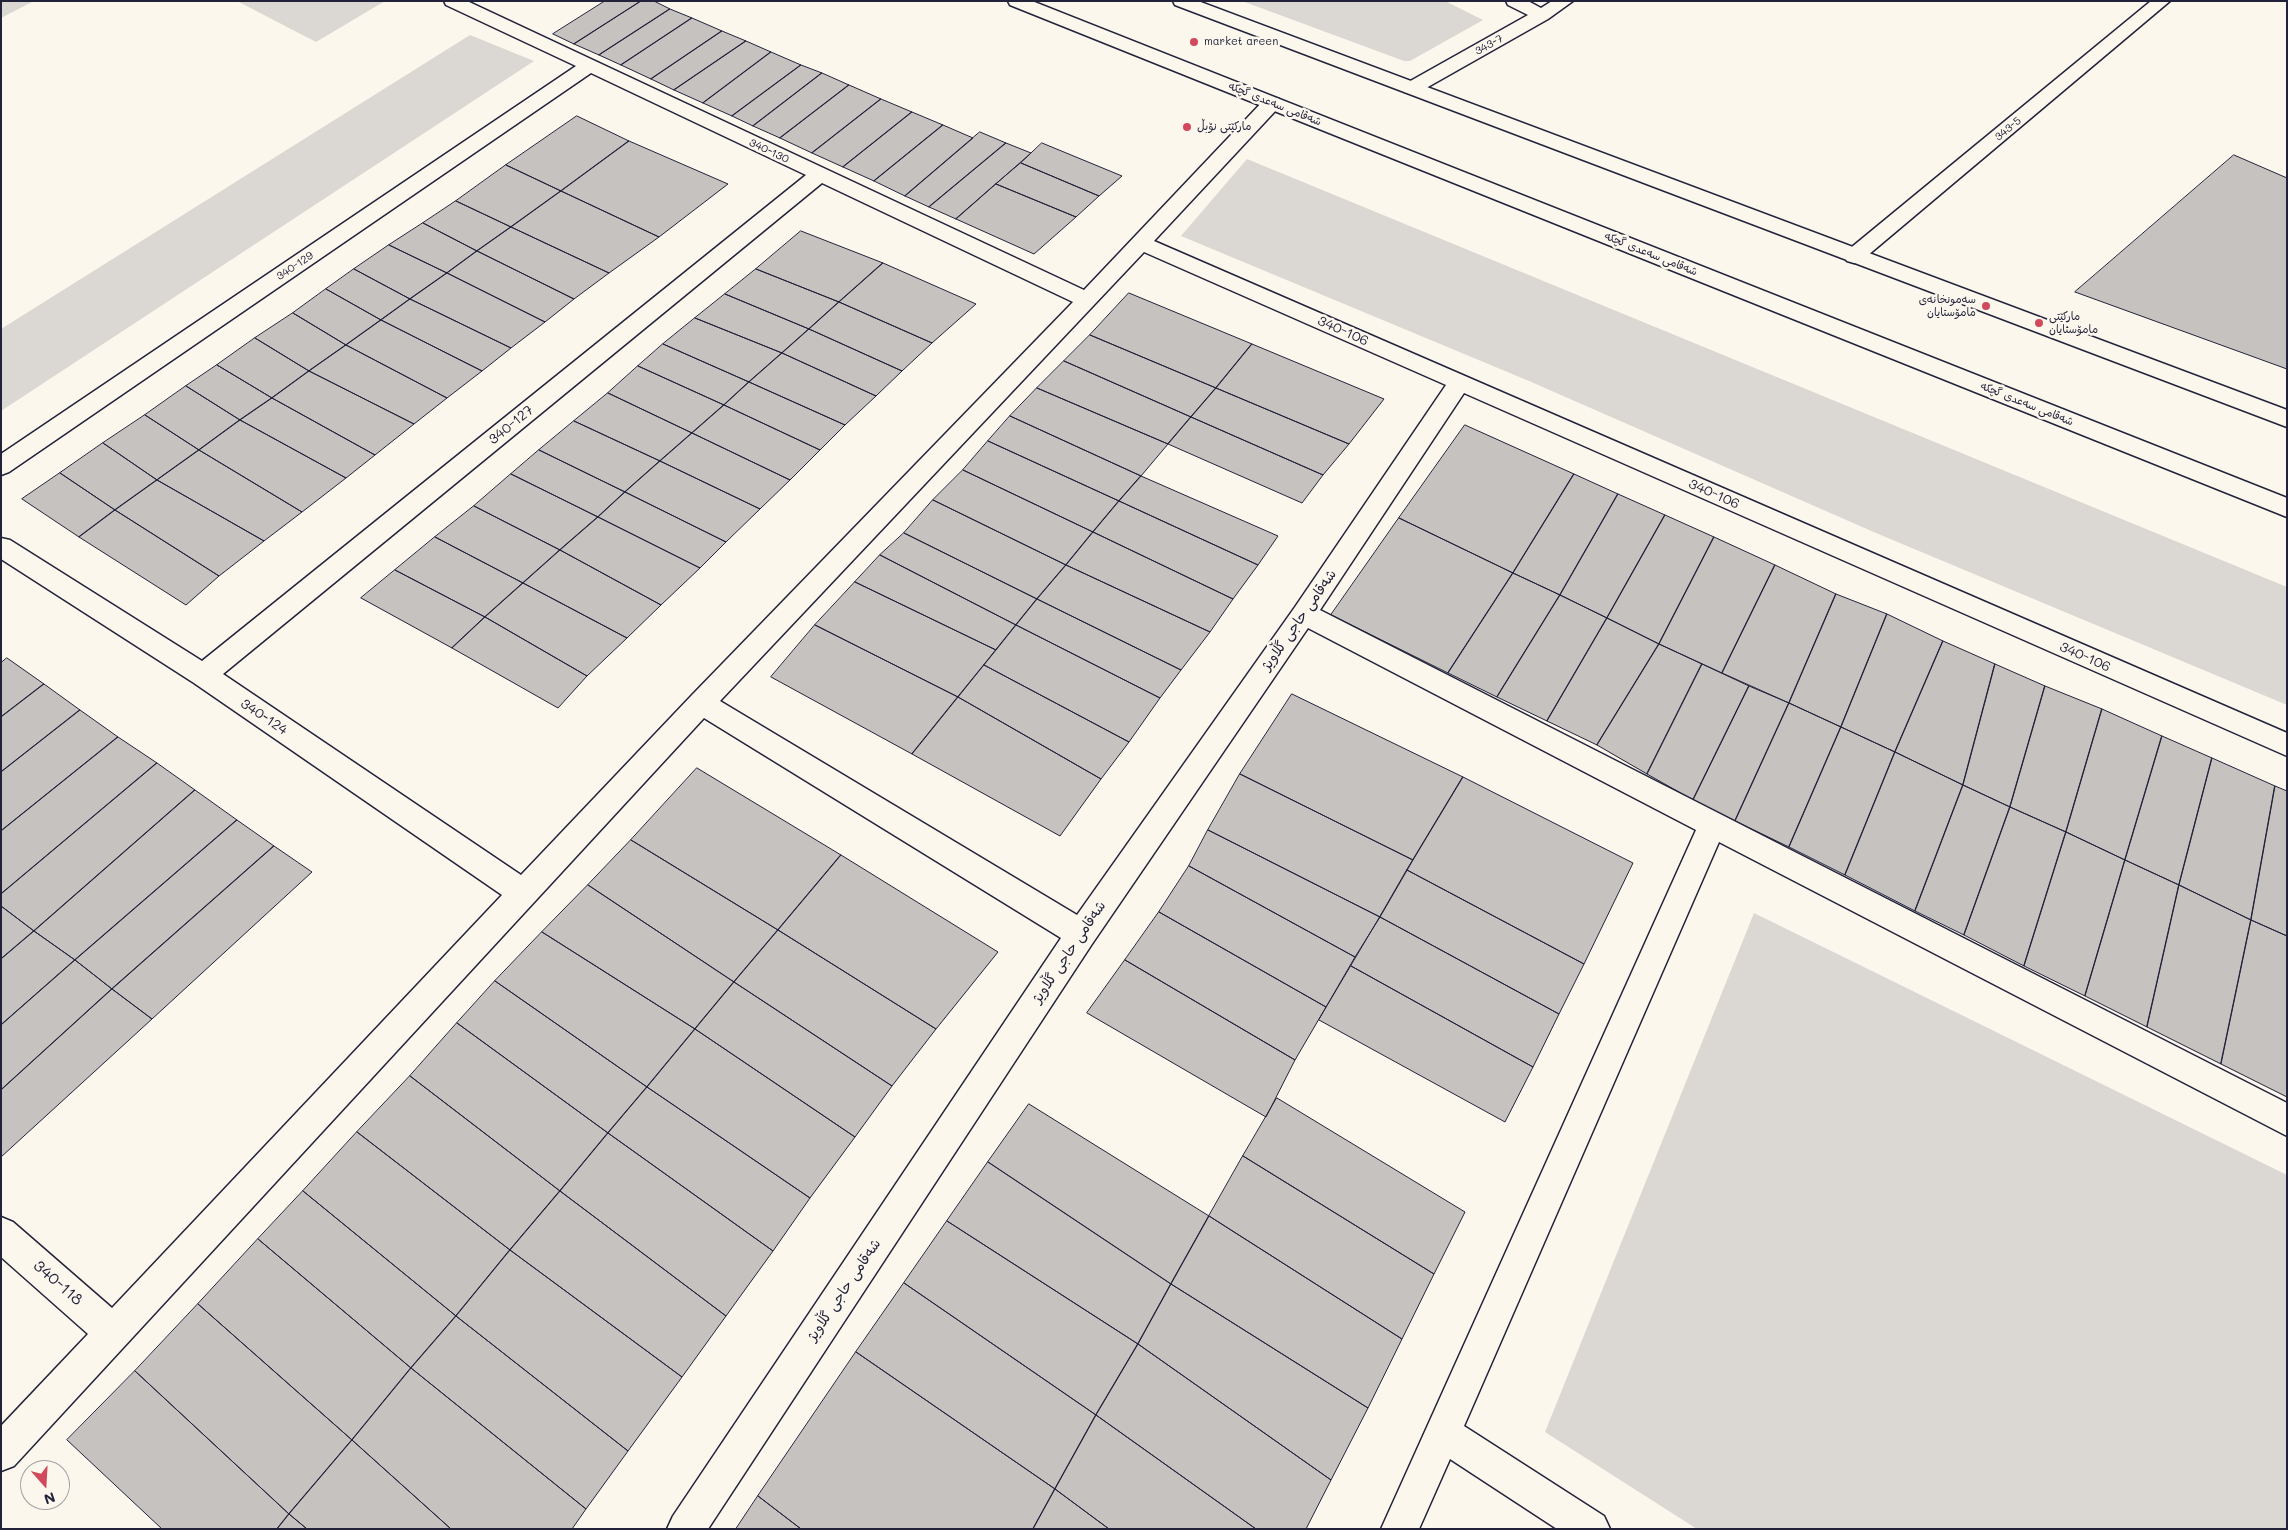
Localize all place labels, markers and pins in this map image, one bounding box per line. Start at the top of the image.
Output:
place label: market areen [1204,35,1278,49]
marker: market areen [1188,36,1200,48]
place label: مارکێتی نۆبڵ [1197,120,1251,134]
marker: مارکێتی نۆبڵ [1181,121,1193,133]
place label: سەمونخانەی مامۆستایان [1919,293,1976,319]
marker: سەمونخانەی مامۆستایان [1980,300,1992,312]
place label: مارکێتی مامۆستایان [2049,310,2098,336]
marker: مارکێتی مامۆستایان [2033,317,2045,329]

